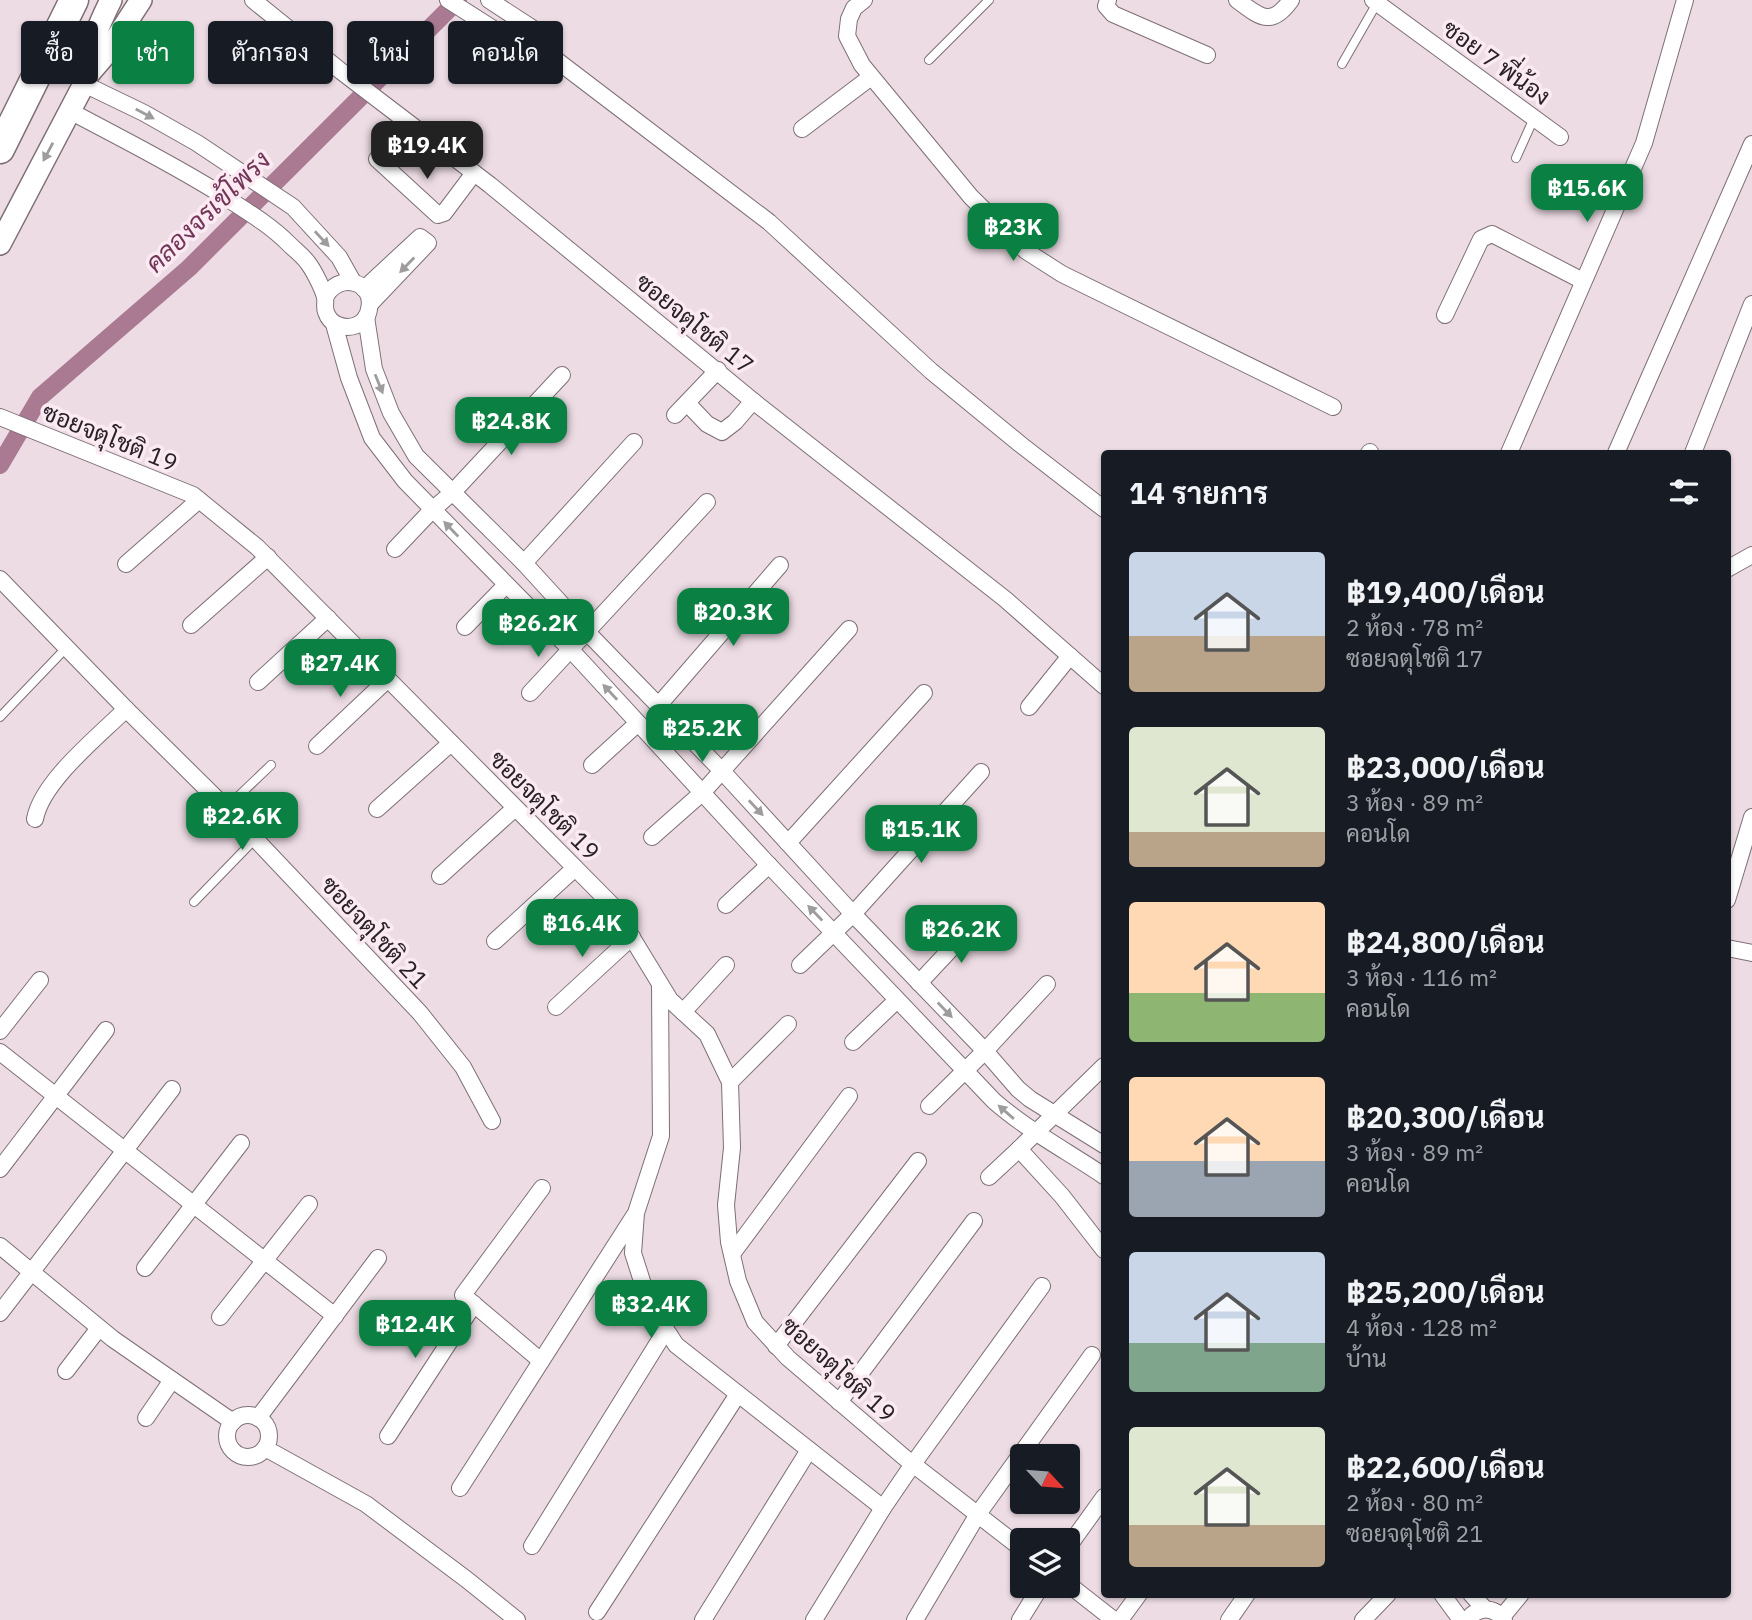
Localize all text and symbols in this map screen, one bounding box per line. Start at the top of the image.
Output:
street label: ซอย 7 พี่น้อง [1437,9,1560,112]
chip: ซื้อ [21,21,98,84]
chip: เช่า [112,21,194,84]
chip: ตัวกรอง [208,21,333,84]
chip: ใหม่ [347,21,434,84]
chip: คอนโด [448,21,563,84]
one-way arrow [135,109,155,120]
pin: ฿19.4K [370,122,484,181]
text: ฿19.4K [387,129,467,159]
one-way arrow [43,143,55,163]
water label: คลองจรเข้โพรง [137,143,277,279]
pin: ฿15.6K [1530,164,1644,224]
text: ฿15.6K [1547,172,1627,202]
pin: ฿23K [972,204,1054,263]
text: ฿23K [984,211,1042,241]
one-way arrow [314,230,330,248]
one-way arrow [399,257,416,274]
street label: ซอยจตุโชติ 17 [629,266,761,381]
one-way arrow [374,373,385,394]
street label: ซอยจตุโชติ 19 [37,395,182,480]
pin: ฿24.8K [454,398,568,457]
text: ฿24.8K [471,405,551,435]
text: 14 รายการ [1129,473,1268,512]
icon: filters [1665,473,1703,511]
one-way arrow [444,521,460,538]
text: ฿19,400/เดือน [1346,572,1545,611]
icon: home [1185,580,1269,664]
pin: ฿20.3K [676,588,790,648]
text: ฿20.3K [693,596,773,626]
pin: ฿26.2K [481,600,595,659]
text: ฿26.2K [498,607,578,637]
text: 2 ห้อง · 78 m² [1346,612,1483,642]
pin: ฿27.4K [283,640,397,699]
text: ซอยจตุโชติ 17 [1346,643,1483,673]
text: ฿27.4K [300,647,380,677]
one-way arrow [602,683,618,701]
pin: ฿25.2K [645,704,759,764]
text: ฿25.2K [662,712,742,742]
street label: ซอยจตุโชติ 19 [482,743,607,868]
text: ฿23,000/เดือน [1346,747,1545,786]
icon: home [1185,755,1269,839]
text: 3 ห้อง · 89 m² [1346,787,1483,817]
pin: ฿22.6K [185,792,299,852]
one-way arrow [748,799,764,817]
text: ฿22.6K [202,800,282,830]
pin: ฿15.1K [864,806,978,865]
text: ฿15.1K [881,813,961,843]
text: คอนโด [1346,818,1410,848]
street label: ซอยจตุโชติ 21 [314,869,436,996]
pin: ฿16.4K [525,900,639,959]
one-way arrow [806,904,823,921]
pin: ฿26.2K [904,906,1018,965]
text: ฿16.4K [542,907,622,937]
text: ฿26.2K [921,913,1001,943]
text: ฿24,800/เดือน [1346,922,1545,961]
icon: home [1185,930,1269,1014]
text: 3 ห้อง · 116 m² [1346,962,1497,992]
text: คอนโด [1346,993,1410,1023]
one-way arrow [936,1001,952,1018]
text: ฿20,300/เดือน [1346,1097,1545,1136]
one-way arrow [998,1104,1015,1120]
icon: home [1185,1105,1269,1189]
text: 3 ห้อง · 89 m² [1346,1137,1483,1167]
text: คอนโด [1346,1168,1410,1198]
text: ฿25,200/เดือน [1346,1272,1545,1311]
pin: ฿32.4K [594,1280,708,1340]
icon: home [1185,1280,1269,1364]
text: ฿32.4K [611,1288,691,1318]
pin: ฿12.4K [358,1300,472,1360]
text: ฿12.4K [375,1308,455,1338]
street label: ซอยจตุโชติ 19 [774,1309,903,1430]
text: 4 ห้อง · 128 m² [1346,1312,1497,1342]
text: บ้าน [1346,1343,1387,1373]
north arrow [1010,1444,1080,1514]
map controls [1010,1444,1080,1598]
text: ฿22,600/เดือน [1346,1447,1545,1486]
icon: home [1185,1455,1269,1539]
text: 2 ห้อง · 80 m² [1346,1487,1483,1517]
text: ซอยจตุโชติ 21 [1346,1518,1483,1548]
button: layers [1010,1528,1080,1598]

